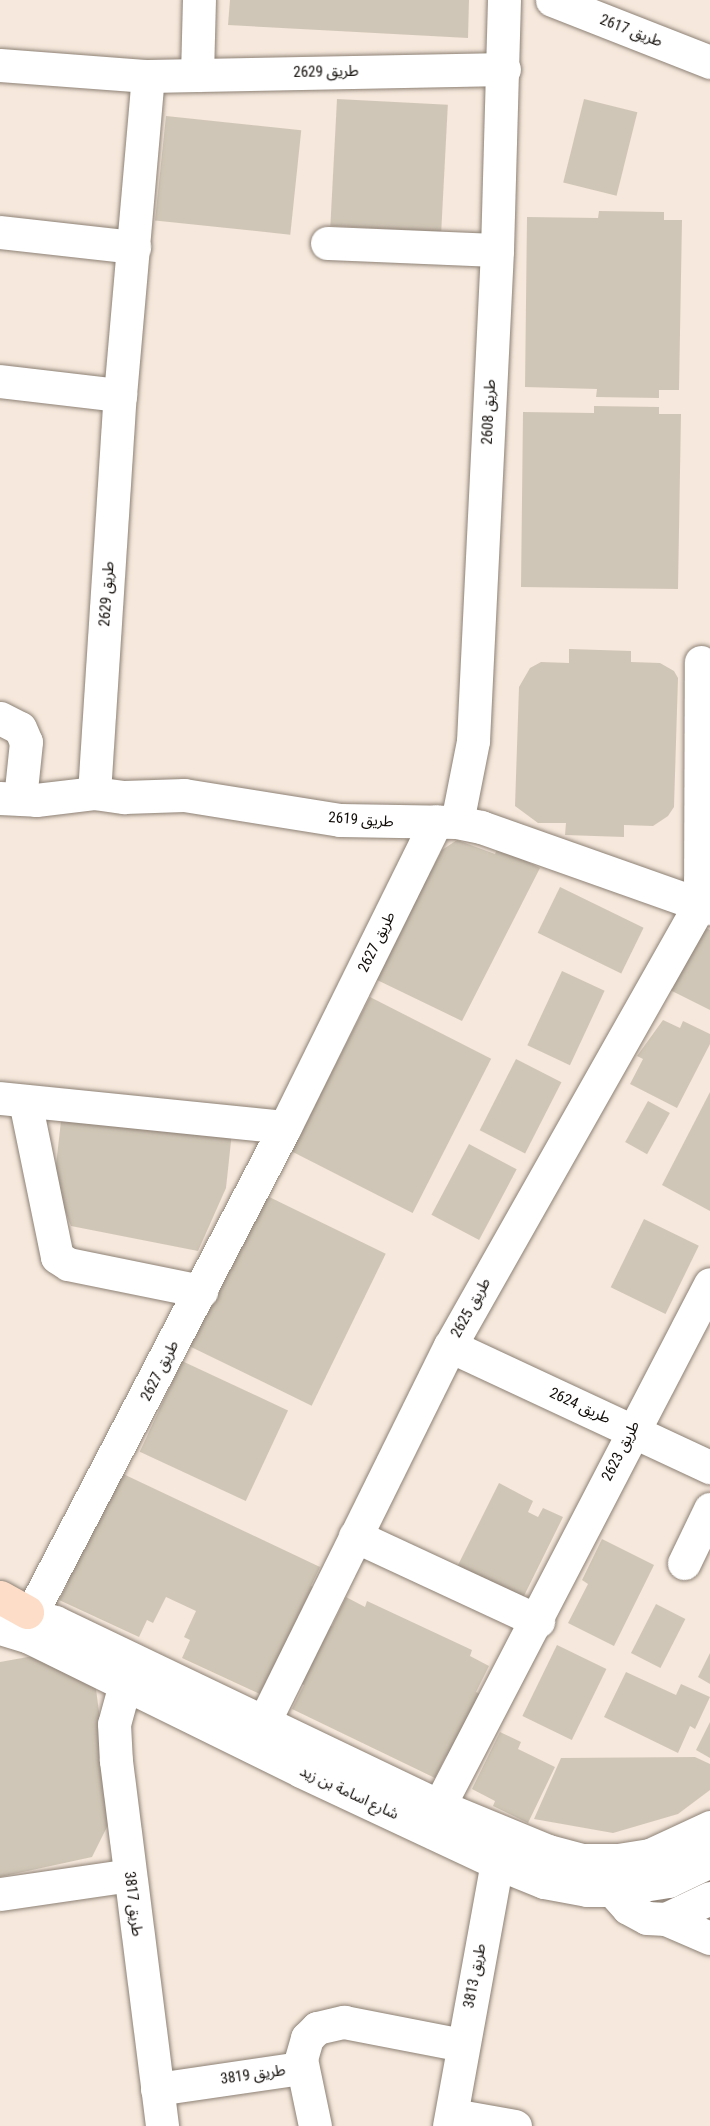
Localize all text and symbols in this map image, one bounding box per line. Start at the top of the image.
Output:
street label: طريق 2617 [597,11,665,51]
street label: طريق 2629 [293,62,359,82]
street label: طريق 2608 [478,379,500,445]
street label: طريق 2629 [96,561,118,627]
street label: طريق 2619 [328,809,394,831]
street label: طريق 2627 [355,909,399,975]
street label: طريق 2625 [447,1275,495,1341]
street label: طريق 2627 [137,1338,183,1404]
street label: طريق 2624 [547,1384,613,1428]
street label: طريق 2623 [598,1418,644,1484]
street label: شارع اسامة بن زيد [297,1762,401,1824]
street label: طريق 3817 [120,1870,146,1938]
street label: طريق 3813 [460,1942,490,2010]
street label: طريق 3819 [219,2062,287,2088]

